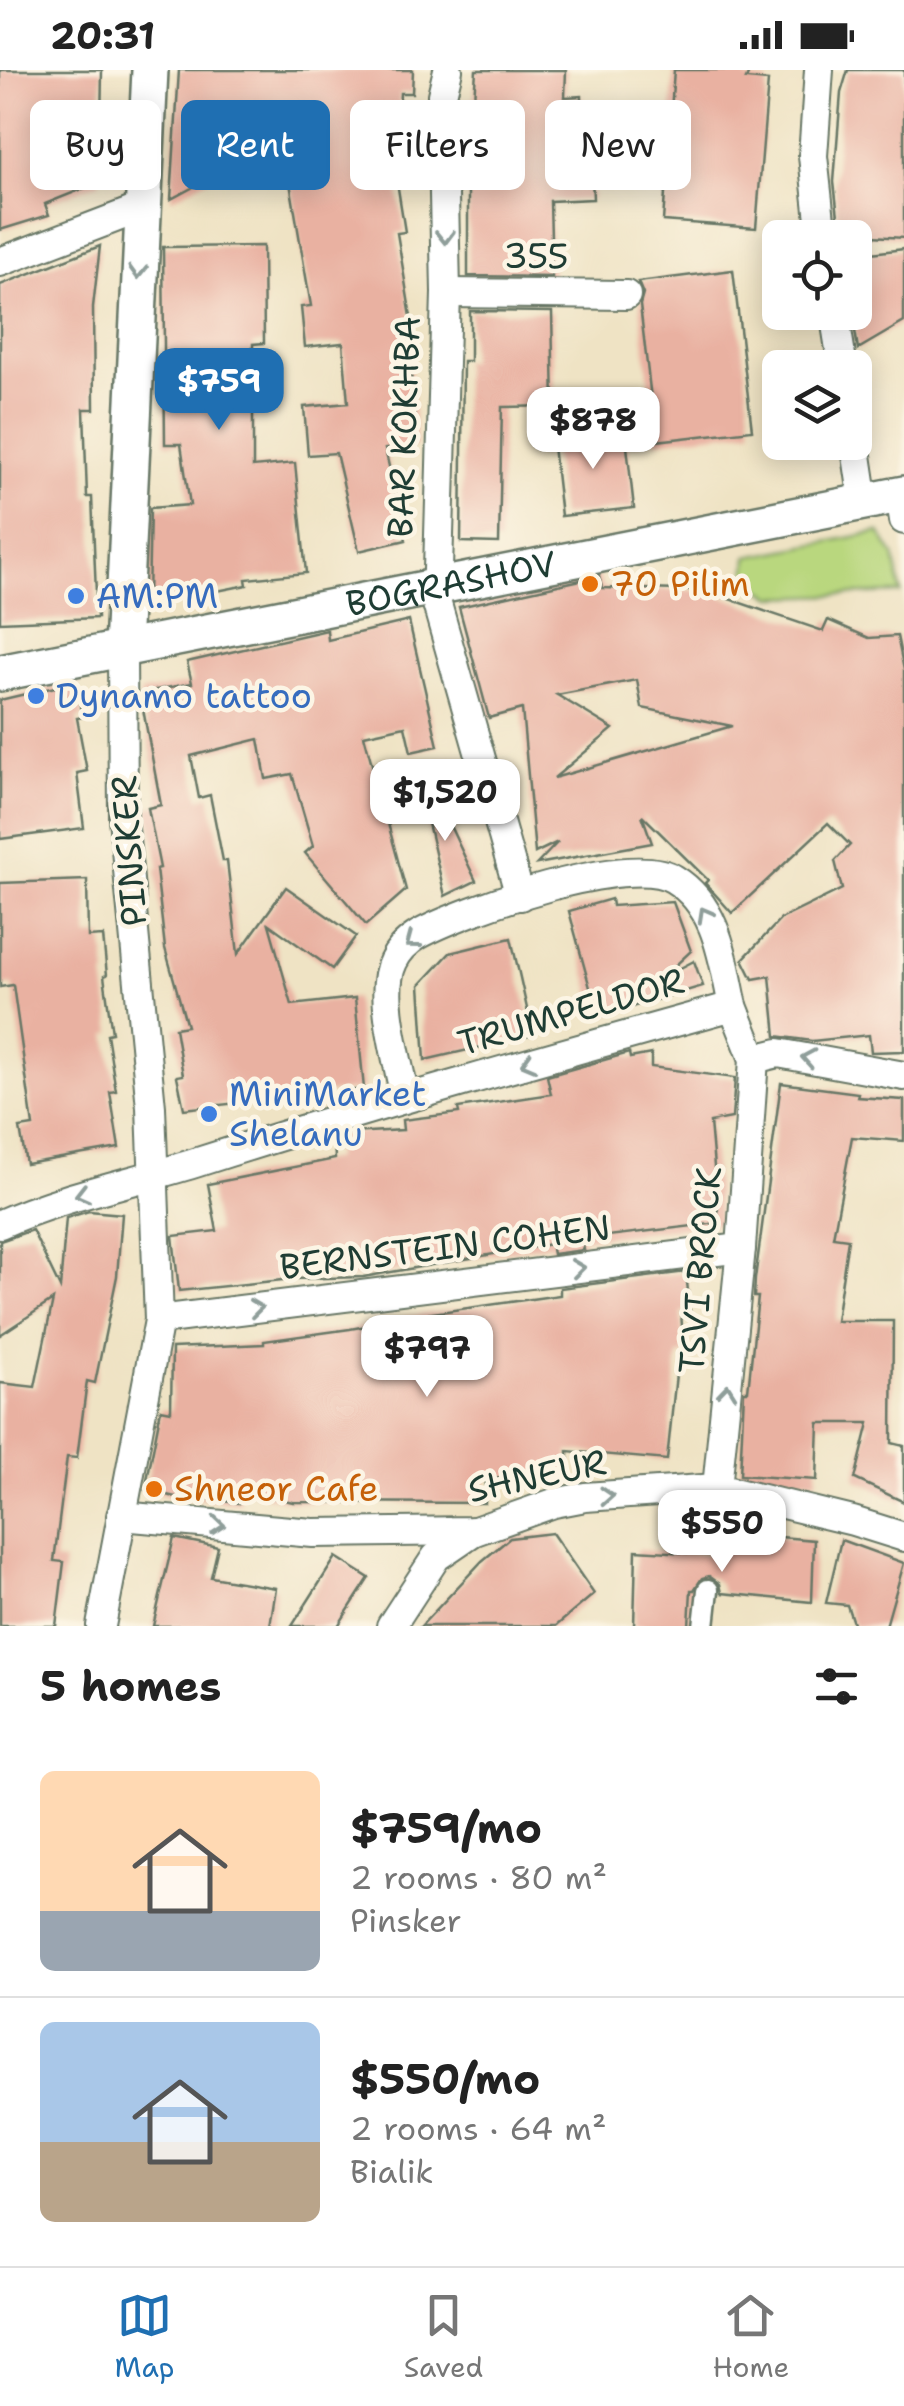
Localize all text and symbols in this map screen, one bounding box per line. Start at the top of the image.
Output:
text: 20:31 [50,10,155,61]
chip: Buy [30,100,161,190]
chip: Rent [181,100,330,190]
chip: Filters [350,100,525,190]
chip: New [545,100,691,190]
map controls [762,220,872,460]
button: locate [762,220,872,330]
one-way arrow [434,229,455,245]
street label: 355 [503,231,569,280]
one-way arrow [128,265,149,281]
street label: BAR KOKHBA [376,315,431,539]
pin: $759 [160,348,278,433]
button: layers [762,350,872,460]
text: $759 [177,359,261,402]
pin: $878 [534,387,652,472]
text: $878 [549,398,637,441]
street label: BOGRASHOV [342,539,560,627]
place label: 70 Pilim [610,560,750,607]
place label: AM:PM [96,572,218,619]
marker: 70 Pilim [579,573,601,595]
marker: AM:PM [65,585,87,607]
place label: Dynamo tattoo [56,672,312,719]
marker: Dynamo tattoo [25,685,47,707]
pin: $1,520 [364,759,526,844]
text: $1,520 [392,770,498,813]
street label: PINSKER [100,774,157,928]
one-way arrow [698,907,718,925]
one-way arrow [405,930,423,948]
street label: TRUMPELDOR [452,957,689,1066]
one-way arrow [800,1048,816,1069]
one-way arrow [520,1052,538,1073]
place label: MiniMarket Shelanu [229,1070,427,1157]
marker: MiniMarket Shelanu [198,1103,220,1125]
street label: TSVI BROCK [667,1164,732,1375]
one-way arrow [74,1183,91,1204]
street label: BERNSTEIN COHEN [277,1203,613,1290]
one-way arrow [571,1258,587,1279]
one-way arrow [248,1298,264,1319]
pin: $797 [368,1315,486,1400]
text: $797 [383,1326,471,1369]
one-way arrow [715,1383,737,1399]
street label: SHNEUR [463,1438,610,1513]
place label: Shneor Cafe [174,1465,379,1512]
marker: Shneor Cafe [143,1478,165,1500]
one-way arrow [600,1485,616,1507]
pin: $550 [663,1490,781,1575]
text: $550 [680,1501,764,1544]
one-way arrow [210,1513,226,1535]
text: 5 homes [40,1658,221,1714]
icon: filters [809,1659,864,1714]
text: $759/mo [350,1800,542,1856]
icon: home [120,1811,240,1931]
text: 2 rooms · 80 m² [350,1856,607,1899]
text: Pinsker [350,1899,462,1942]
text: $550/mo [350,2051,540,2107]
icon: home [120,2062,240,2182]
text: 2 rooms · 64 m² [350,2107,606,2150]
text: Bialik [350,2150,434,2193]
tab: Map [115,2288,175,2386]
tab: Saved [404,2288,483,2386]
tab: Home [712,2288,789,2386]

